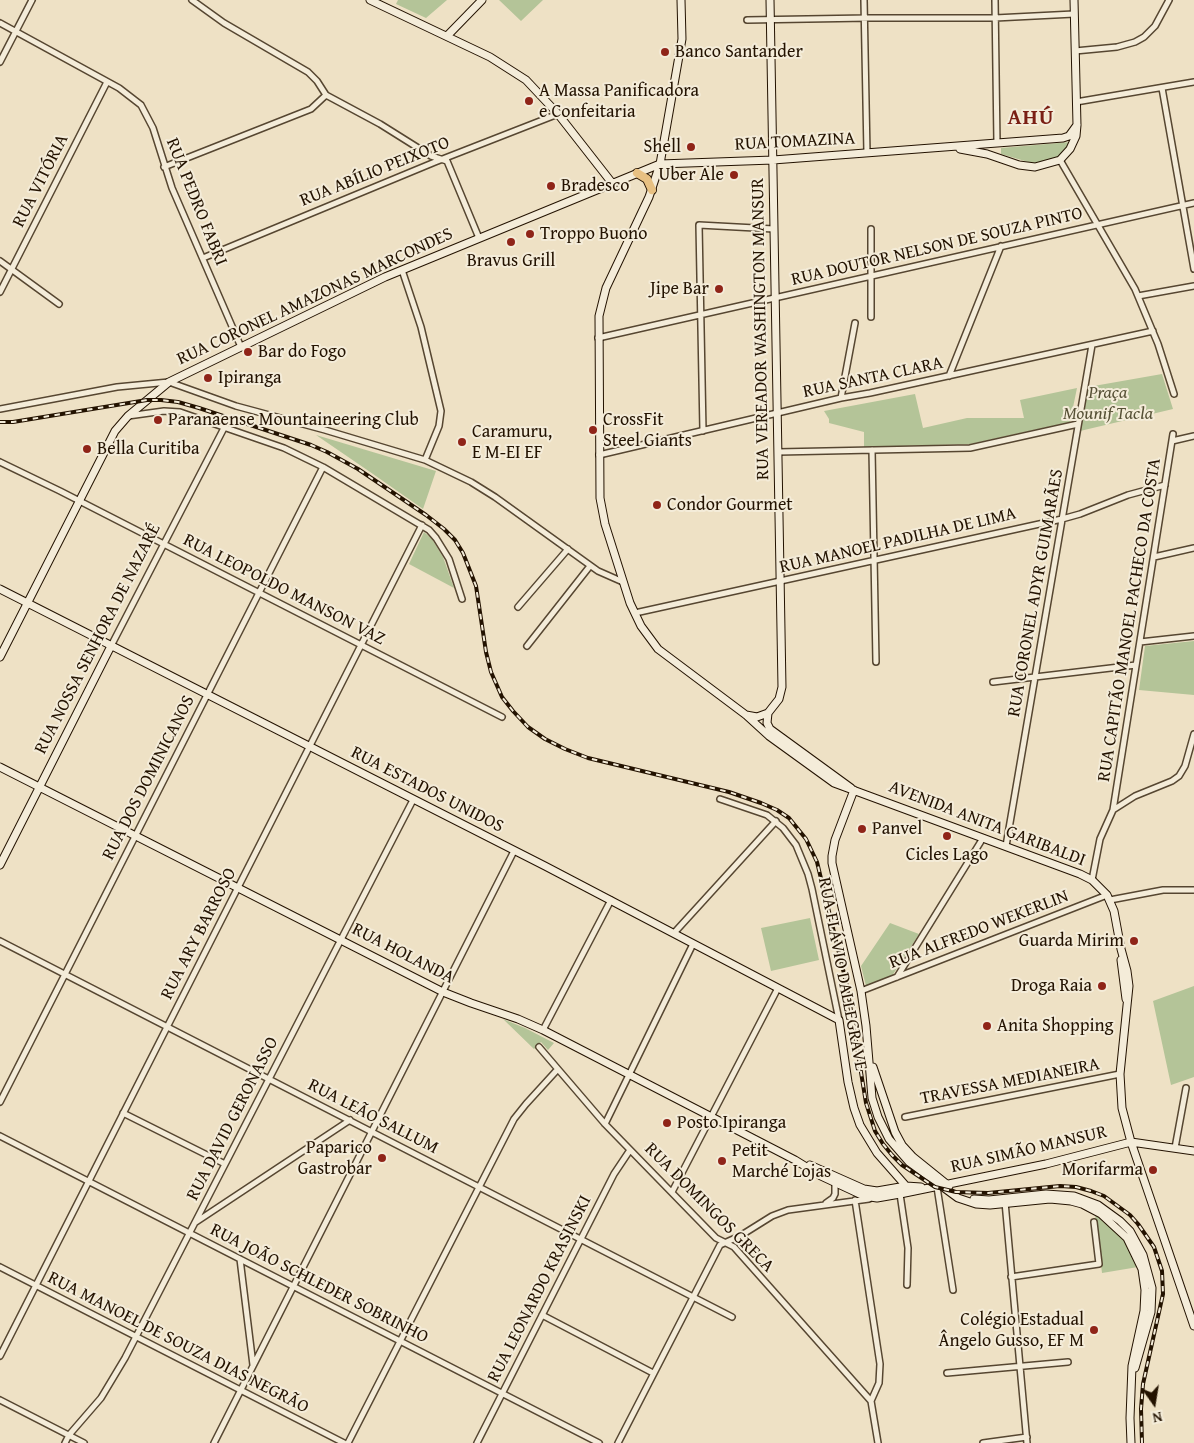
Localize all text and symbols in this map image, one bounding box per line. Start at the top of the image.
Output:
place label: Banco Santander [675,41,803,63]
marker: Banco Santander [659,46,671,58]
place label: A Massa Panificadora e Confeitaria [539,80,699,122]
marker: A Massa Panificadora e Confeitaria [523,95,535,107]
district label: AHÚ [1007,105,1055,131]
street label: RUA TOMAZINA [734,128,856,156]
street label: RUA VITÓRIA [8,131,74,231]
street label: RUA ABÍLIO PEIXOTO [297,132,453,212]
street label: RUA PEDRO FABRI [161,135,231,269]
place label: Shell [644,136,681,158]
marker: Shell [685,141,697,153]
place label: Uber Ale [659,164,724,186]
marker: Uber Ale [728,169,740,181]
place label: Bradesco [561,175,629,197]
street label: RUA VEREADOR WASHINGTON MANSUR [748,178,774,480]
marker: Bradesco [545,180,557,192]
street label: RUA DOUTOR NELSON DE SOUZA PINTO [789,203,1085,291]
street label: RUA CORONEL AMAZONAS MARCONDES [174,223,456,371]
place label: Troppo Buono [540,223,647,245]
marker: Troppo Buono [524,228,536,240]
marker: Bravus Grill [505,236,517,248]
place label: Bravus Grill [467,250,555,272]
place label: Jipe Bar [650,278,709,300]
marker: Jipe Bar [713,283,725,295]
place label: Bar do Fogo [258,341,346,363]
marker: Bar do Fogo [242,346,254,358]
street label: RUA SANTA CLARA [801,353,945,403]
place label: Ipiranga [218,367,282,389]
marker: Ipiranga [202,372,214,384]
park label: Praça Mounif Tacla [1063,382,1153,424]
place label: Paranaense Mountaineering Club [168,409,419,431]
place label: CrossFit Steel Giants [603,409,692,452]
marker: Paranaense Mountaineering Club [152,414,164,426]
place label: Caramuru, E M-EI EF [472,421,552,464]
marker: CrossFit Steel Giants [587,424,599,436]
marker: Caramuru, E M-EI EF [456,436,468,448]
place label: Bella Curitiba [97,438,199,460]
marker: Bella Curitiba [81,443,93,455]
street label: RUA CAPITÃO MANOEL PACHECO DA COSTA [1094,457,1166,783]
street label: RUA CORONEL ADYR GUIMARÃES [1004,467,1068,719]
place label: Condor Gourmet [667,494,793,516]
marker: Condor Gourmet [651,499,663,511]
street label: RUA MANOEL PADILHA DE LIMA [778,503,1018,579]
street label: RUA NOSSA SENHORA DE NAZARÉ [30,520,166,758]
street label: RUA LEOPOLDO MANSON VAZ [179,530,389,650]
street label: RUA DOS DOMINICANOS [98,692,200,864]
street label: RUA ESTADOS UNIDOS [347,742,507,838]
street label: AVENIDA ANITA GARIBALDI [886,776,1088,872]
place label: Panvel [872,818,922,840]
marker: Panvel [856,823,868,835]
marker: Cicles Lago [941,830,953,842]
place label: Cicles Lago [906,844,988,866]
street label: RUA ARY BARROSO [157,865,241,1003]
street label: RUA FLÁVIO DALLEGRAVE [813,876,871,1072]
street label: RUA ALFREDO WEKERLIN [886,886,1072,974]
street label: RUA HOLANDA [348,919,458,989]
place label: Guarda Mirim [1019,930,1124,952]
marker: Guarda Mirim [1128,935,1140,947]
place label: Droga Raia [1011,975,1092,997]
marker: Droga Raia [1096,980,1108,992]
place label: Anita Shopping [997,1015,1114,1037]
marker: Anita Shopping [981,1020,993,1032]
street label: RUA DAVID GERONASSO [182,1034,284,1204]
street label: TRAVESSA MEDIANEIRA [918,1054,1102,1110]
street label: RUA LEÃO SALLUM [304,1075,442,1159]
place label: Posto Ipiranga [677,1112,786,1134]
marker: Posto Ipiranga [661,1117,673,1129]
street label: RUA SIMÃO MANSUR [949,1122,1109,1178]
place label: Paparico Gastrobar [298,1137,372,1180]
street label: RUA DOMINGOS GRECA [640,1139,778,1277]
place label: Petit Marché Lojas [732,1140,831,1182]
marker: Paparico Gastrobar [376,1152,388,1164]
marker: Petit Marché Lojas [716,1155,728,1167]
place label: Morifarma [1062,1159,1143,1181]
marker: Morifarma [1147,1164,1159,1176]
street label: RUA LEONARDO KRASINSKI [483,1192,597,1386]
street label: RUA JOÃO SCHLEDER SOBRINHO [206,1219,432,1349]
street label: RUA MANOEL DE SOUZA DIAS NEGRÃO [44,1267,312,1419]
place label: Colégio Estadual Ângelo Gusso, EF M [939,1309,1084,1352]
marker: Colégio Estadual Ângelo Gusso, EF M [1088,1324,1100,1336]
north arrow [1129,1378,1179,1428]
text: N [1151,1407,1164,1428]

